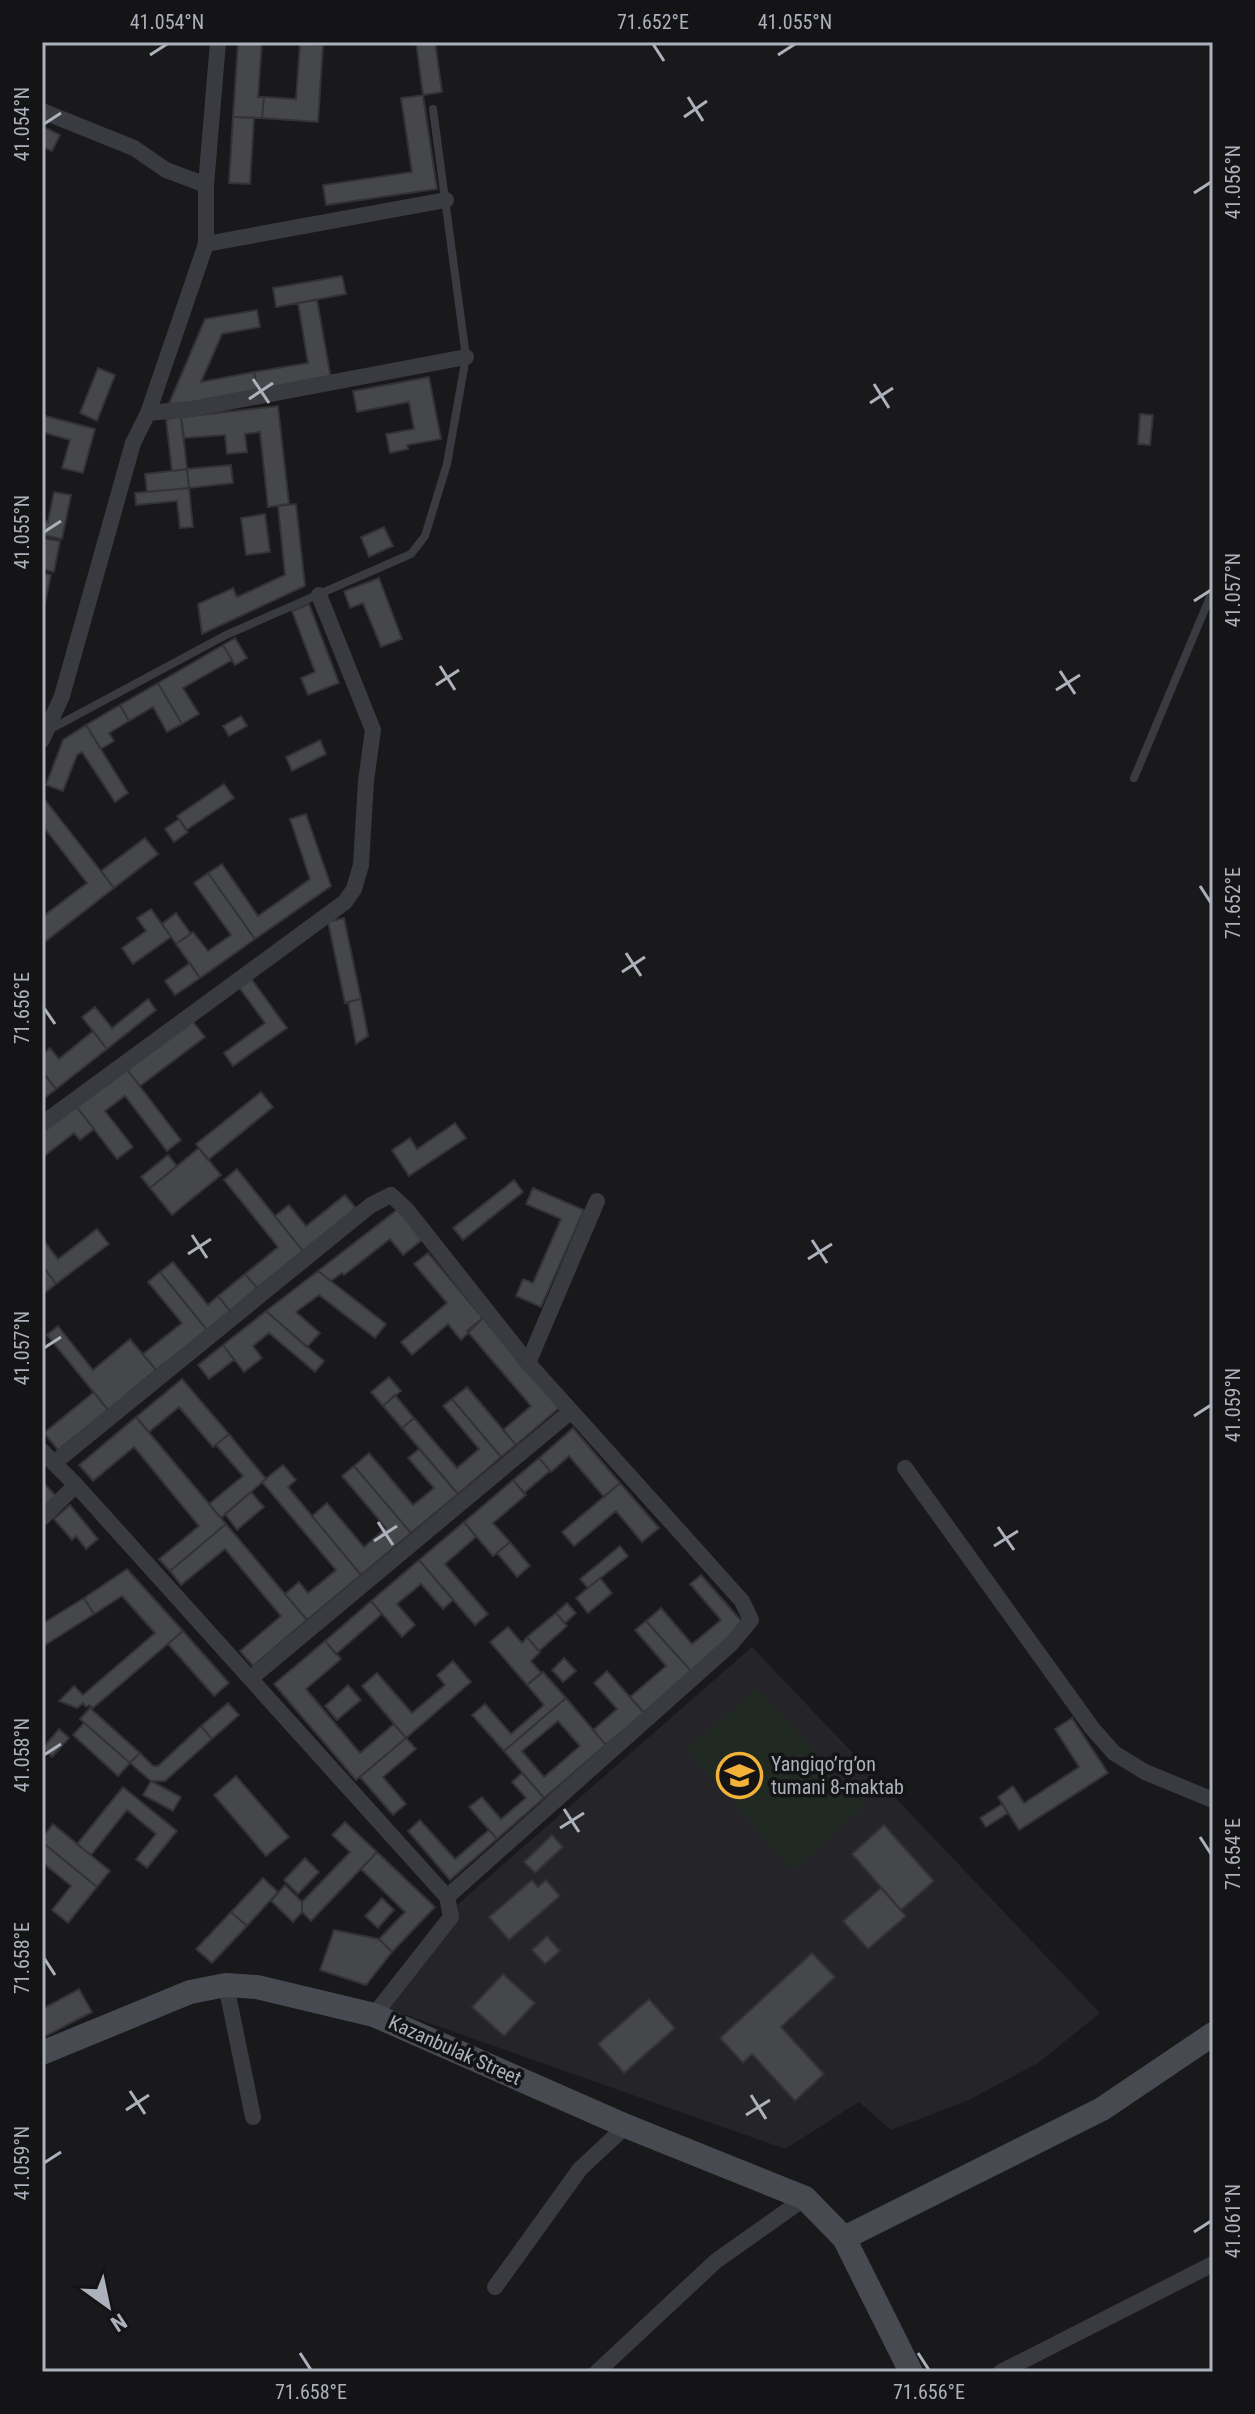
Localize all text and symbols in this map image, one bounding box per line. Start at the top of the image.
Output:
text: 41.054°N [130,10,204,34]
text: 71.652°E [617,10,689,34]
text: 41.055°N [758,10,832,34]
text: 41.054°N [10,87,34,161]
text: 41.056°N [1221,145,1245,219]
text: 41.055°N [10,495,34,569]
text: 41.057°N [1221,553,1245,627]
text: 71.652°E [1221,867,1245,939]
text: 71.656°E [10,972,34,1044]
text: 41.057°N [10,1311,34,1385]
text: 41.059°N [1221,1368,1245,1442]
text: 41.058°N [10,1718,34,1792]
school or university icon: Yangiqo’rg’on tumani 8-maktab [716,1751,764,1799]
place label: Yangiqo’rg’on tumani 8-maktab [771,1752,904,1799]
text: 71.654°E [1221,1818,1245,1890]
text: 71.658°E [10,1922,34,1994]
street label: Kazanbulak Street [385,2010,525,2090]
text: 41.059°N [10,2126,34,2200]
text: 41.061°N [1221,2184,1245,2258]
north arrow [68,2266,148,2346]
text: N [106,2308,131,2337]
text: 71.658°E [275,2380,347,2404]
text: 71.656°E [893,2380,965,2404]

